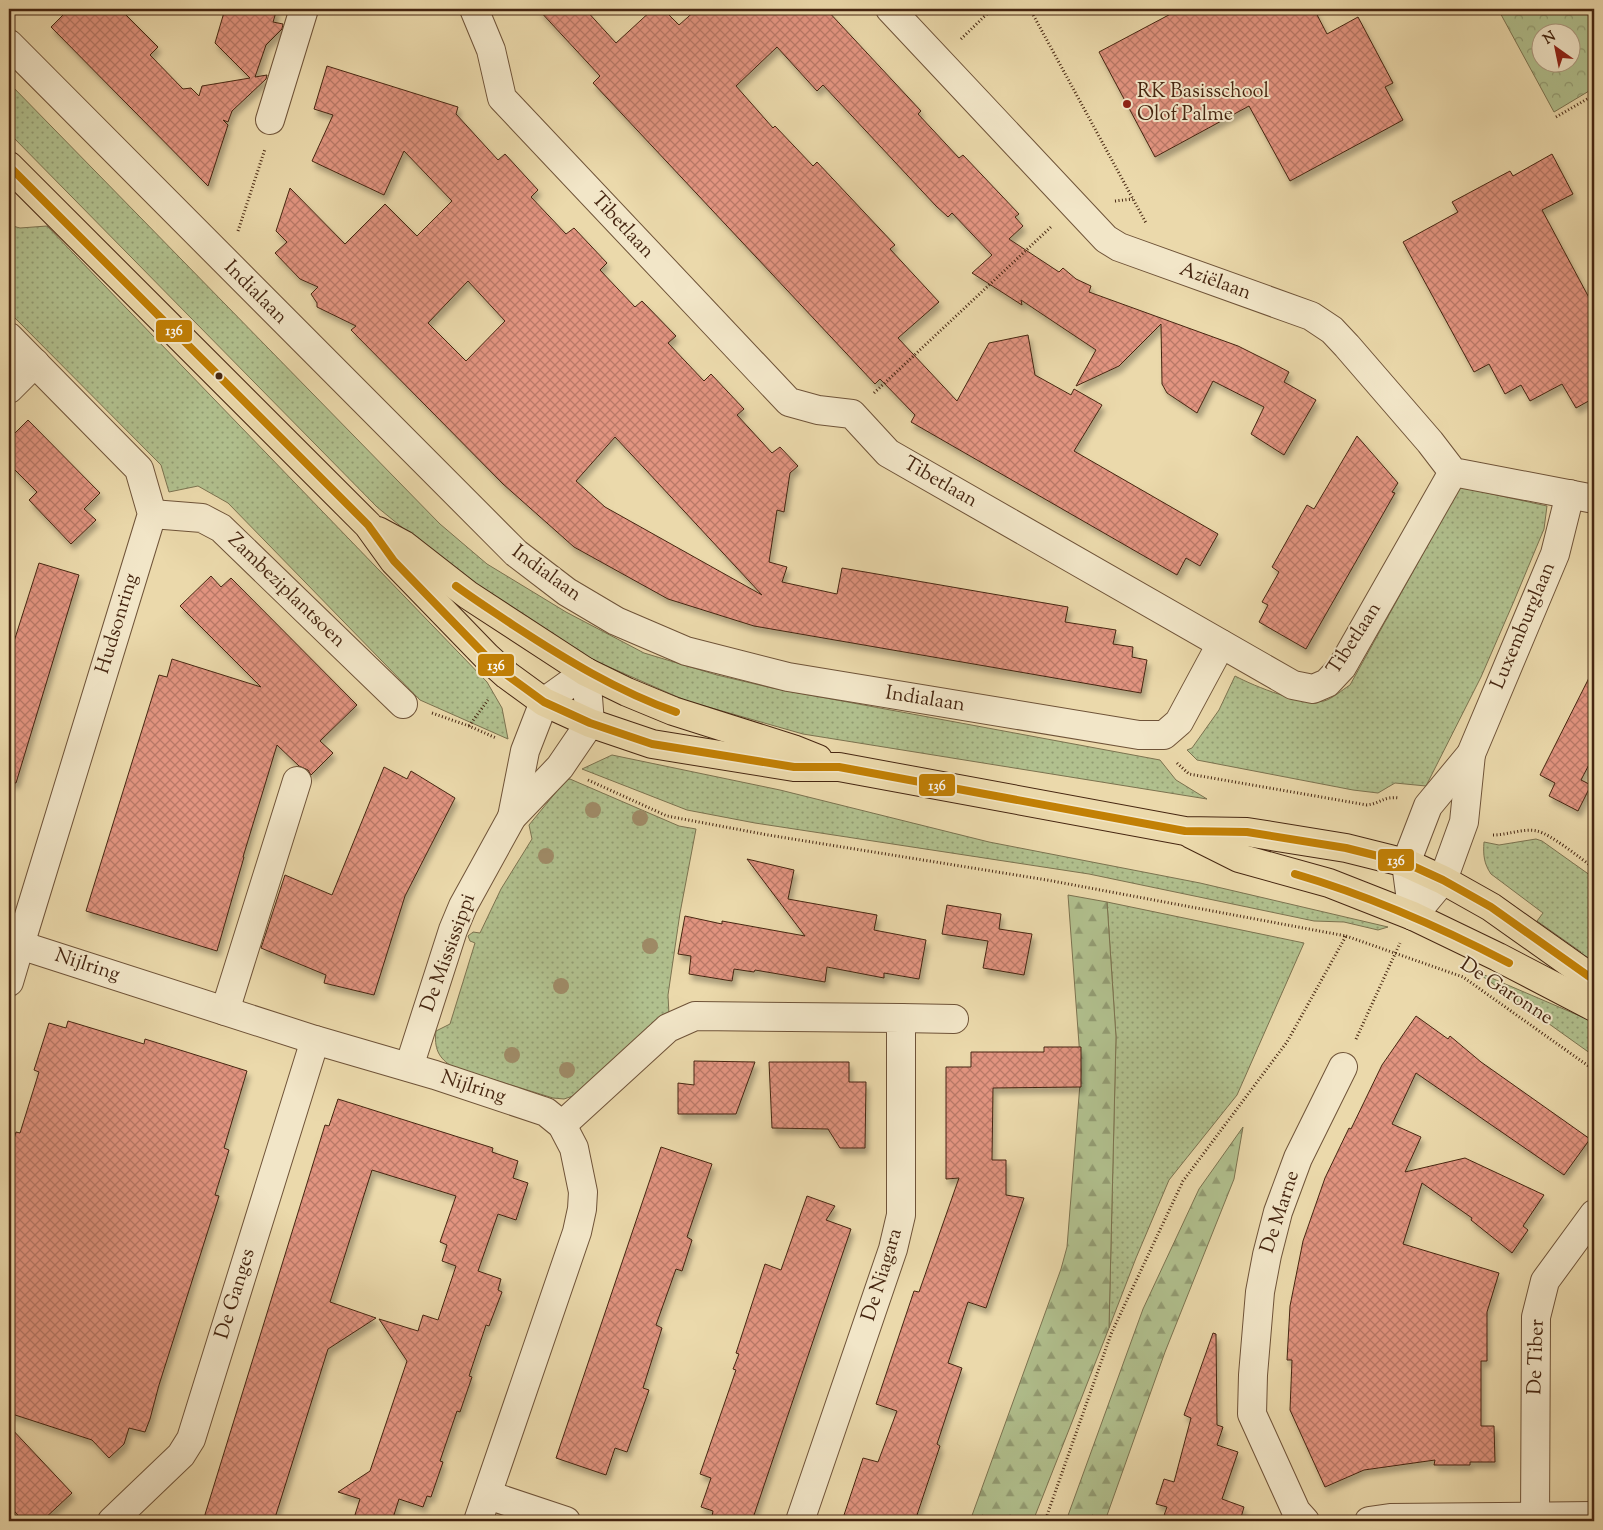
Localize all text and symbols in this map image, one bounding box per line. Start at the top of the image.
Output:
north arrow [1530,22,1580,72]
text: N [1540,27,1560,50]
place label: RK Basisschool Olof Palme [1137,78,1269,130]
marker: RK Basisschool Olof Palme [1121,98,1133,110]
street label: Tibetlaan [584,186,660,266]
street label: Indialaan [216,254,294,332]
street label: Aziëlaan [1175,256,1255,308]
line badge: 136 [155,319,193,343]
text: 136 [165,322,183,342]
unlabelled marker [214,371,224,381]
street label: Tibetlaan [898,450,983,516]
street label: Zambeziplantsoen [220,527,352,655]
street label: Indialaan [505,539,587,609]
street label: Luxemburglaan [1484,558,1564,694]
street label: Hudsonring [89,570,147,678]
street label: Tibetlaan [1321,597,1389,681]
line badge: 136 [477,653,515,677]
text: 136 [487,657,505,677]
street label: Indialaan [883,679,967,721]
line badge: 136 [918,773,956,797]
text: 136 [928,777,946,797]
line badge: 136 [1377,848,1415,872]
text: 136 [1387,852,1405,872]
street label: De Mississippi [414,890,484,1016]
street label: Nijlring [51,942,124,990]
street label: De Garonne [1454,951,1558,1033]
street label: Nijlring [437,1064,510,1112]
street label: De Marne [1254,1167,1308,1257]
street label: De Niagara [855,1225,911,1325]
street label: De Ganges [208,1245,264,1343]
street label: De Tiber [1521,1318,1553,1395]

